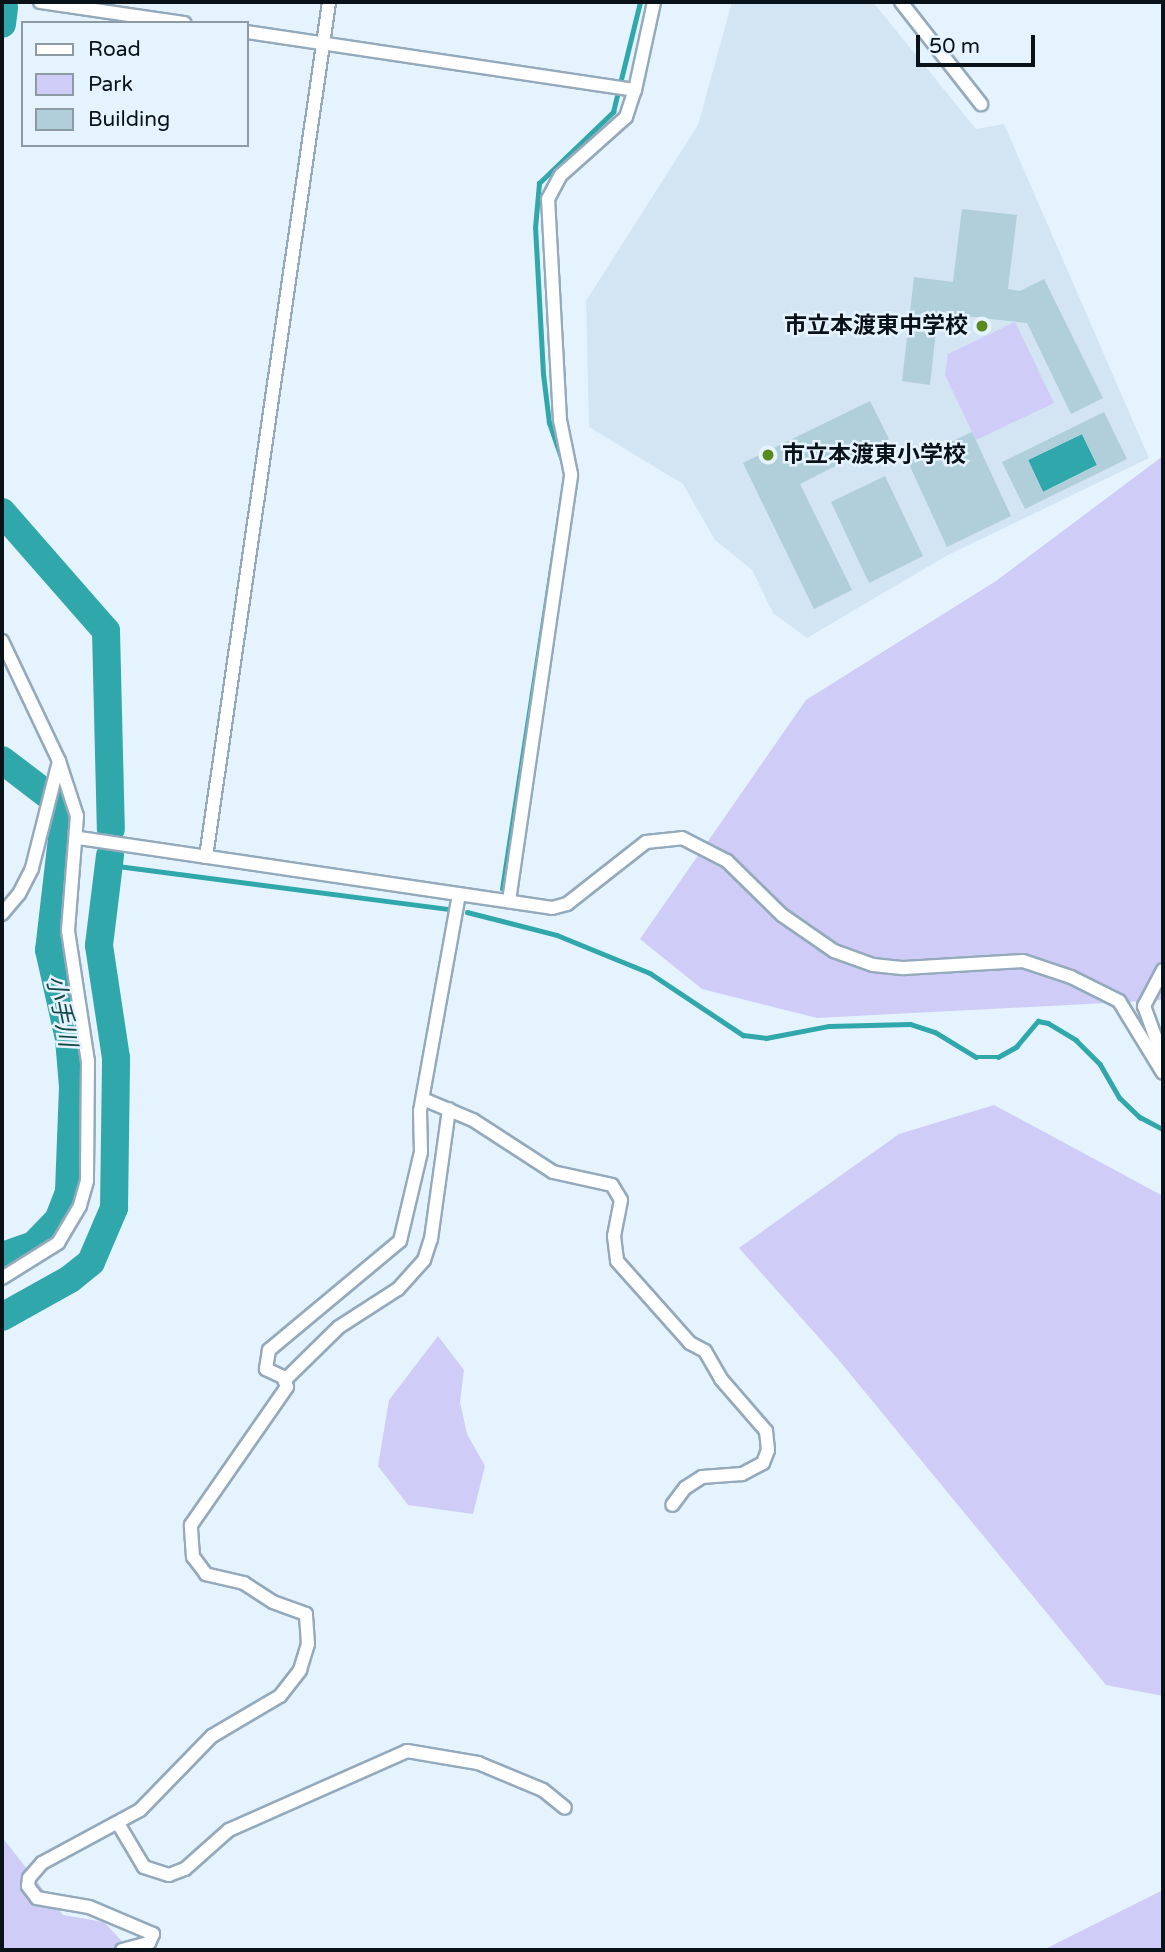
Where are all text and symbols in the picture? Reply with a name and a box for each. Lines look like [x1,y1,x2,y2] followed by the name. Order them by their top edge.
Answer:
[21,21,248,147] legend
[920,21,1039,65] scale bar
[929,34,980,59] text: 50 m
[88,37,141,62] text: Road
[88,72,133,97] text: Park
[88,107,170,132] text: Building
[784,312,968,340] place label: 市立本渡東中学校
[974,318,990,334] marker: 市立本渡東中学校
[782,441,966,469] place label: 市立本渡東小学校
[760,447,776,463] marker: 市立本渡東小学校
[40,973,82,1049] water label: 小手川

